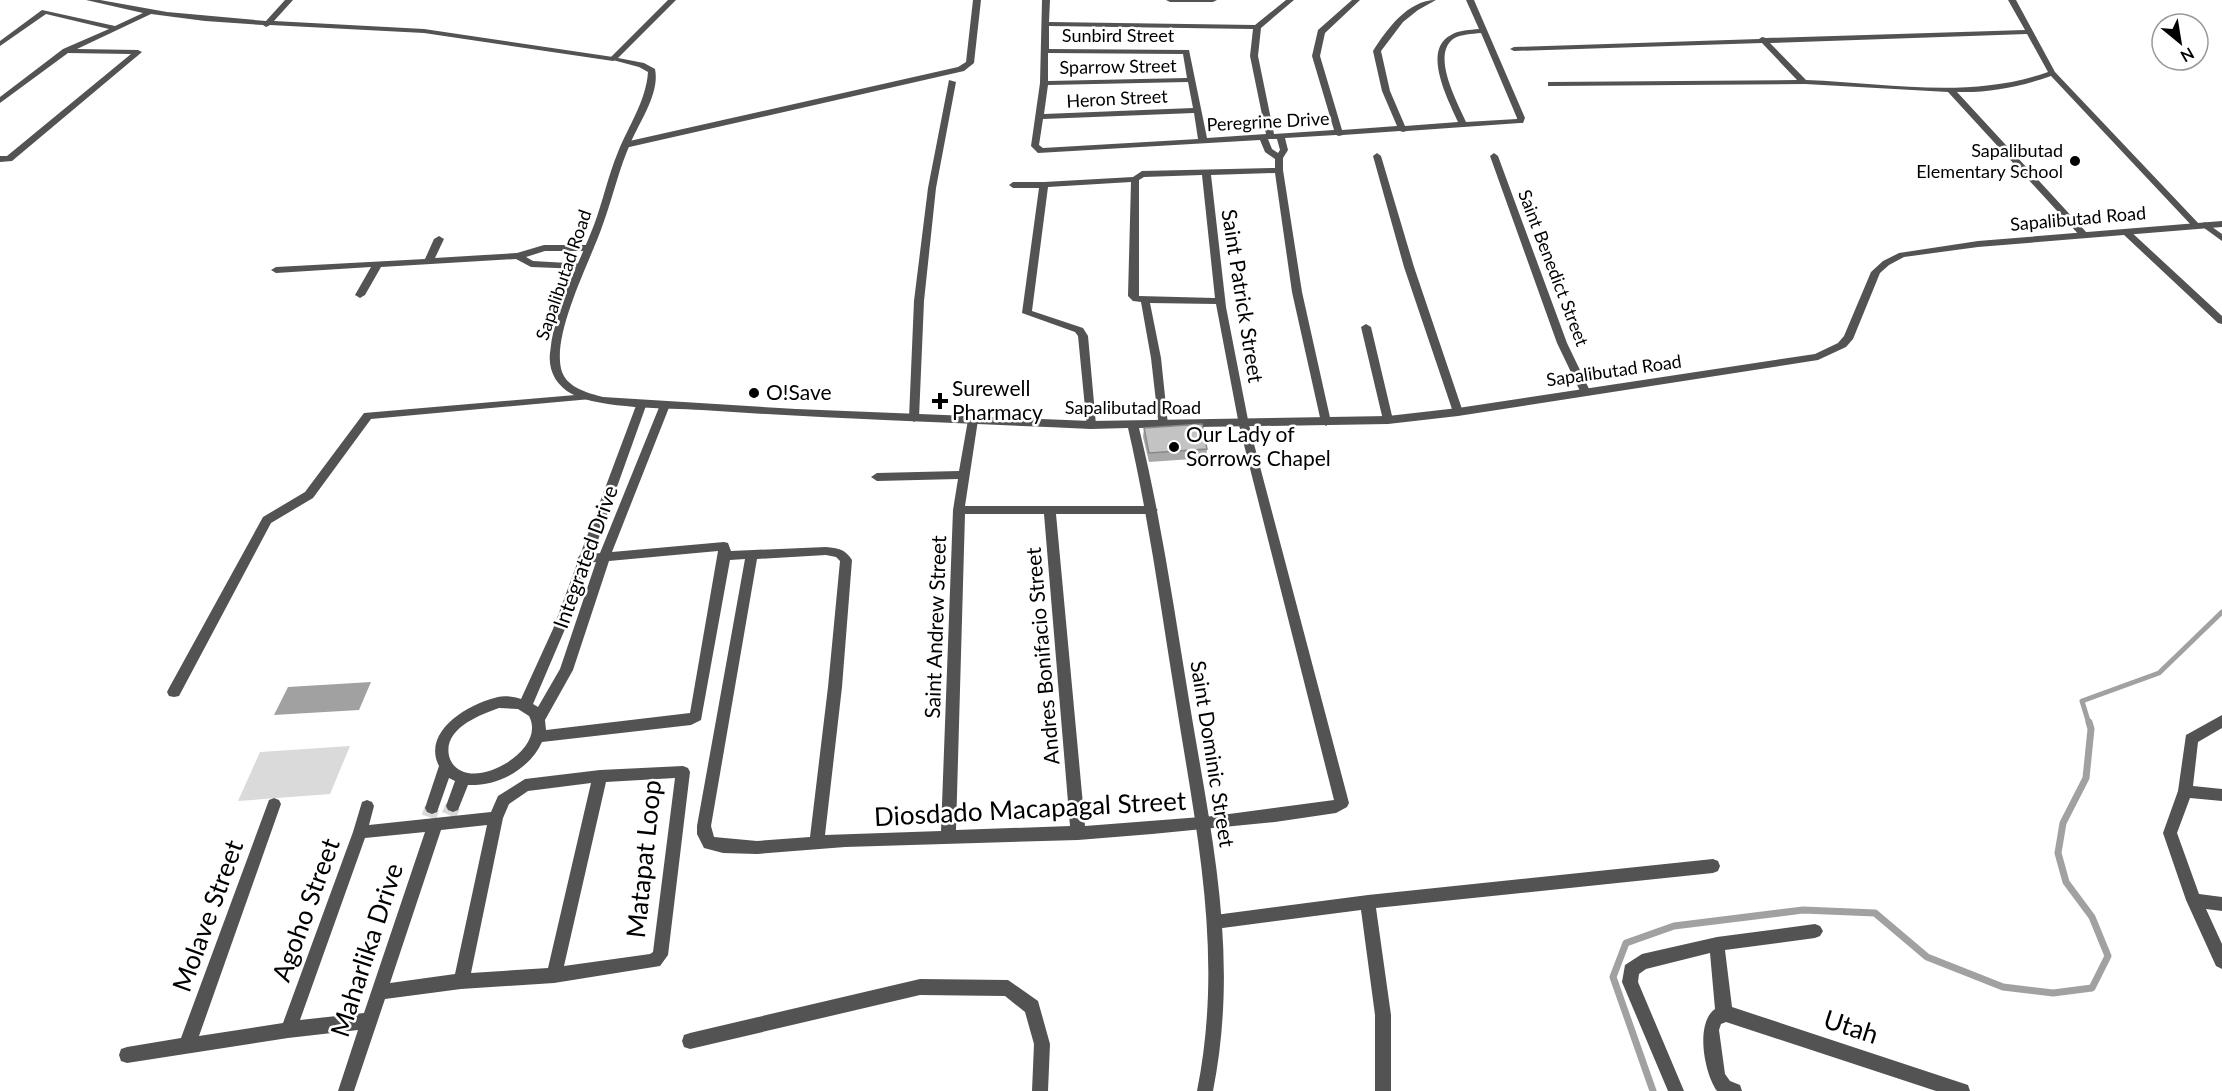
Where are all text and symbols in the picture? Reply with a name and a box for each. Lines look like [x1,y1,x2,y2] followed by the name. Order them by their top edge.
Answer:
[2150,12,2210,72] north arrow
[1062,24,1175,46] street label: Sunbird Street
[2178,44,2198,67] text: N
[1059,54,1177,78] street label: Sparrow Street
[1066,84,1169,112] street label: Heron Street
[1206,107,1330,135] street label: Peregrine Drive
[1916,139,2063,182] place label: Sapalibutad Elementary School
[2068,154,2082,168] marker: Sapalibutad Elementary School
[1514,186,1594,350] street label: Saint Benedict Street
[2009,201,2147,235] street label: Sapalibutad Road
[530,207,596,343] street label: Sapalibutad Road
[1217,207,1270,385] street label: Saint Patrick Street
[1545,350,1683,390] street label: Sapalibutad Road
[952,375,1043,424] place label: Surewell Pharmacy
[766,379,832,404] place label: O!Save
[747,386,761,400] marker: O!Save
[933,394,947,408] marker: Surewell Pharmacy
[1065,396,1201,418] street label: Sapalibutad Road
[1186,421,1331,470] place label: Our Lady of Sorrows Chapel
[1167,440,1181,454] marker: Our Lady of Sorrows Chapel
[547,482,622,631] street label: Integrated Drive
[919,535,950,719] street label: Saint Andrew Street
[1020,546,1063,766] street label: Andres Bonifacio Street
[1186,659,1241,849] street label: Saint Dominic Street
[619,778,667,939] street label: Matapat Loop
[873,784,1187,832] street label: Diosdado Macapagal Street
[264,833,346,986] street label: Agoho Street
[165,835,250,996] street label: Molave Street
[323,859,409,1041] street label: Maharlika Drive
[1820,1002,1883,1050] street label: Utah

